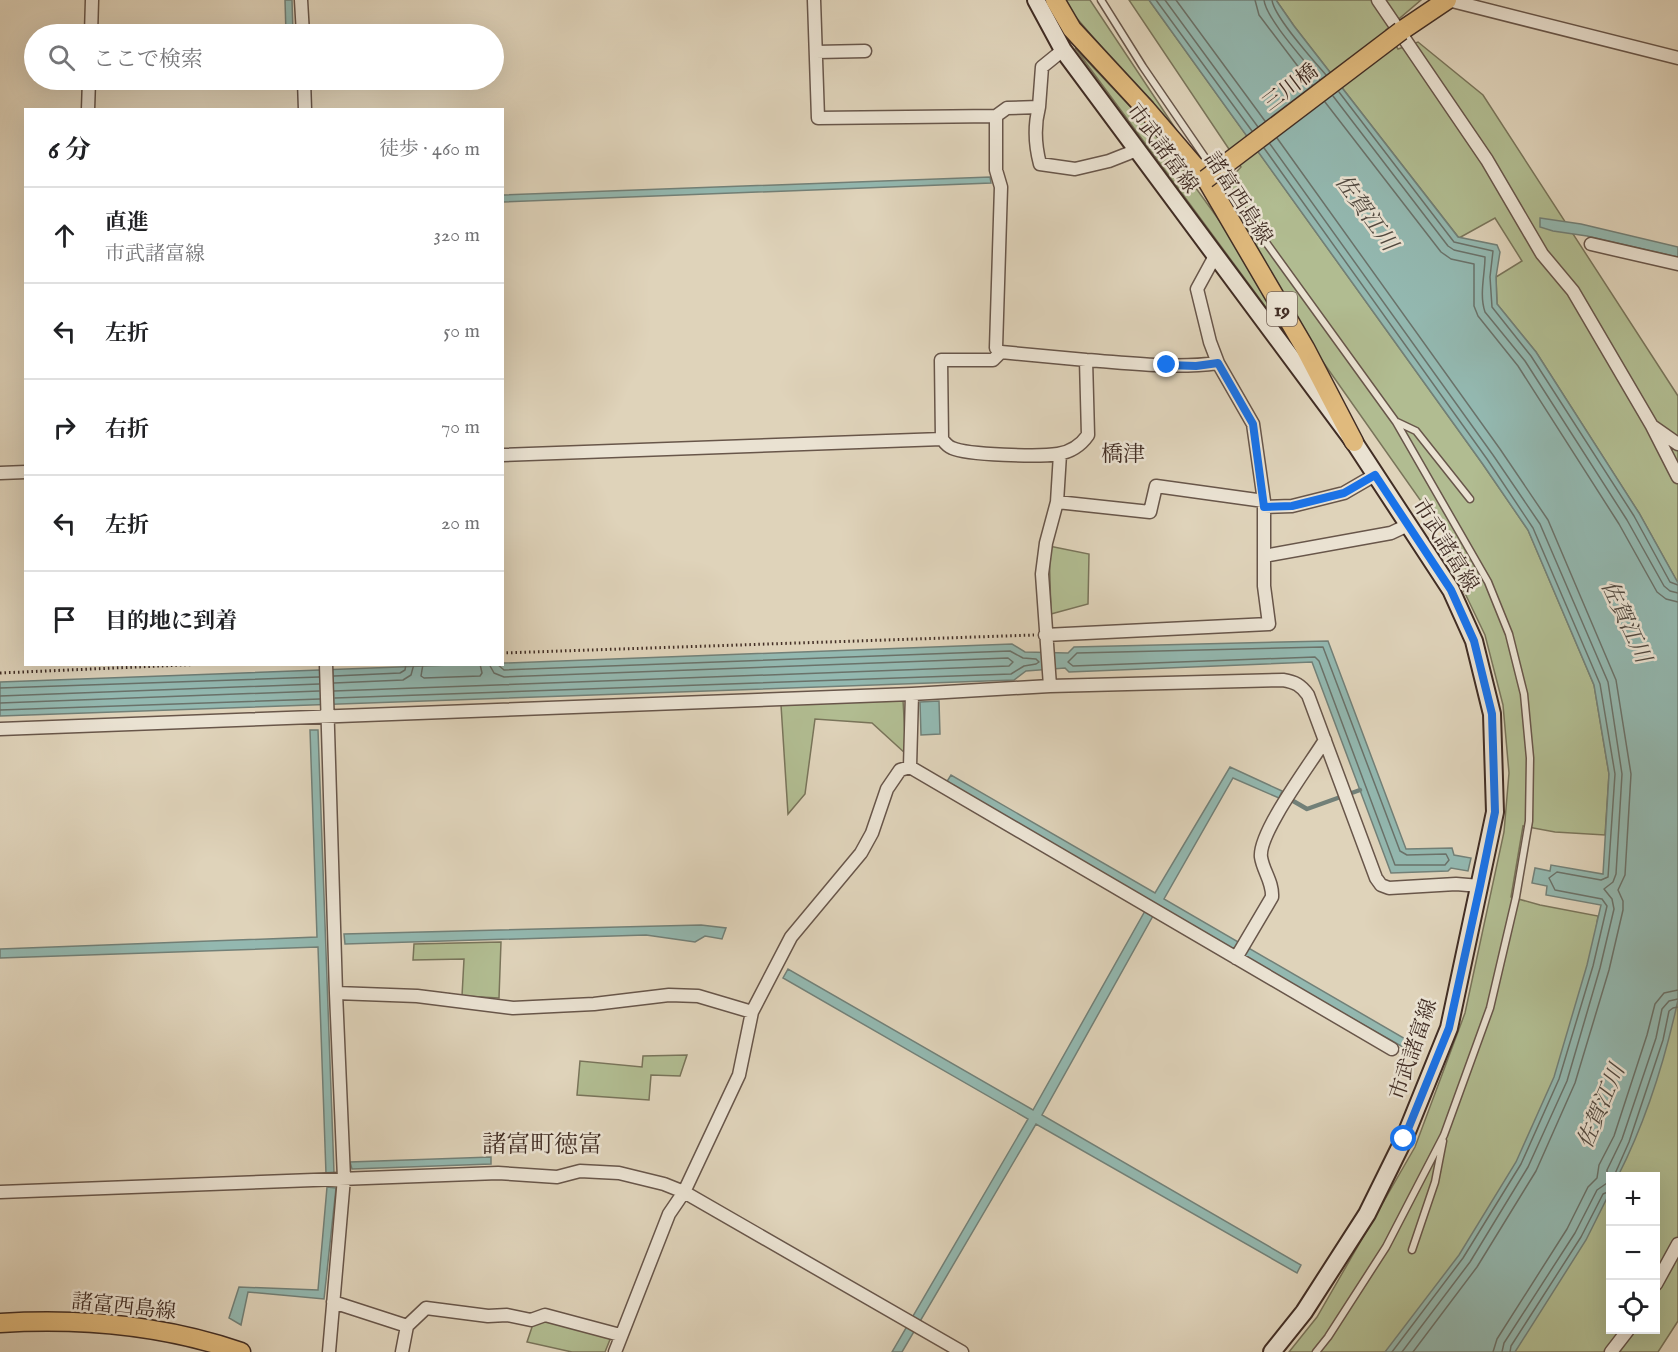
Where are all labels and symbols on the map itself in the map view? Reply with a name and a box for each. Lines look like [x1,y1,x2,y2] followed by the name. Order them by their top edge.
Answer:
[1258,58,1324,118] street label: 三川橋
[1120,98,1204,199] street label: 市武諸富線
[1198,147,1278,250] street label: 諸富西島線
[1328,169,1404,259] water label: 佐賀江川
[1267,292,1297,326] road number: 19
[1153,351,1179,377] route end
[1101,441,1145,469] district label: 橋津
[1405,494,1484,597] street label: 市武諸富線
[1594,576,1657,669] water label: 佐賀江川
[1385,995,1444,1104] street label: 市武諸富線
[1572,1059,1633,1153] water label: 佐賀江川
[1390,1125,1416,1151] route start
[482,1130,602,1161] district label: 諸富町徳富
[70,1289,177,1326] street label: 諸富西島線

